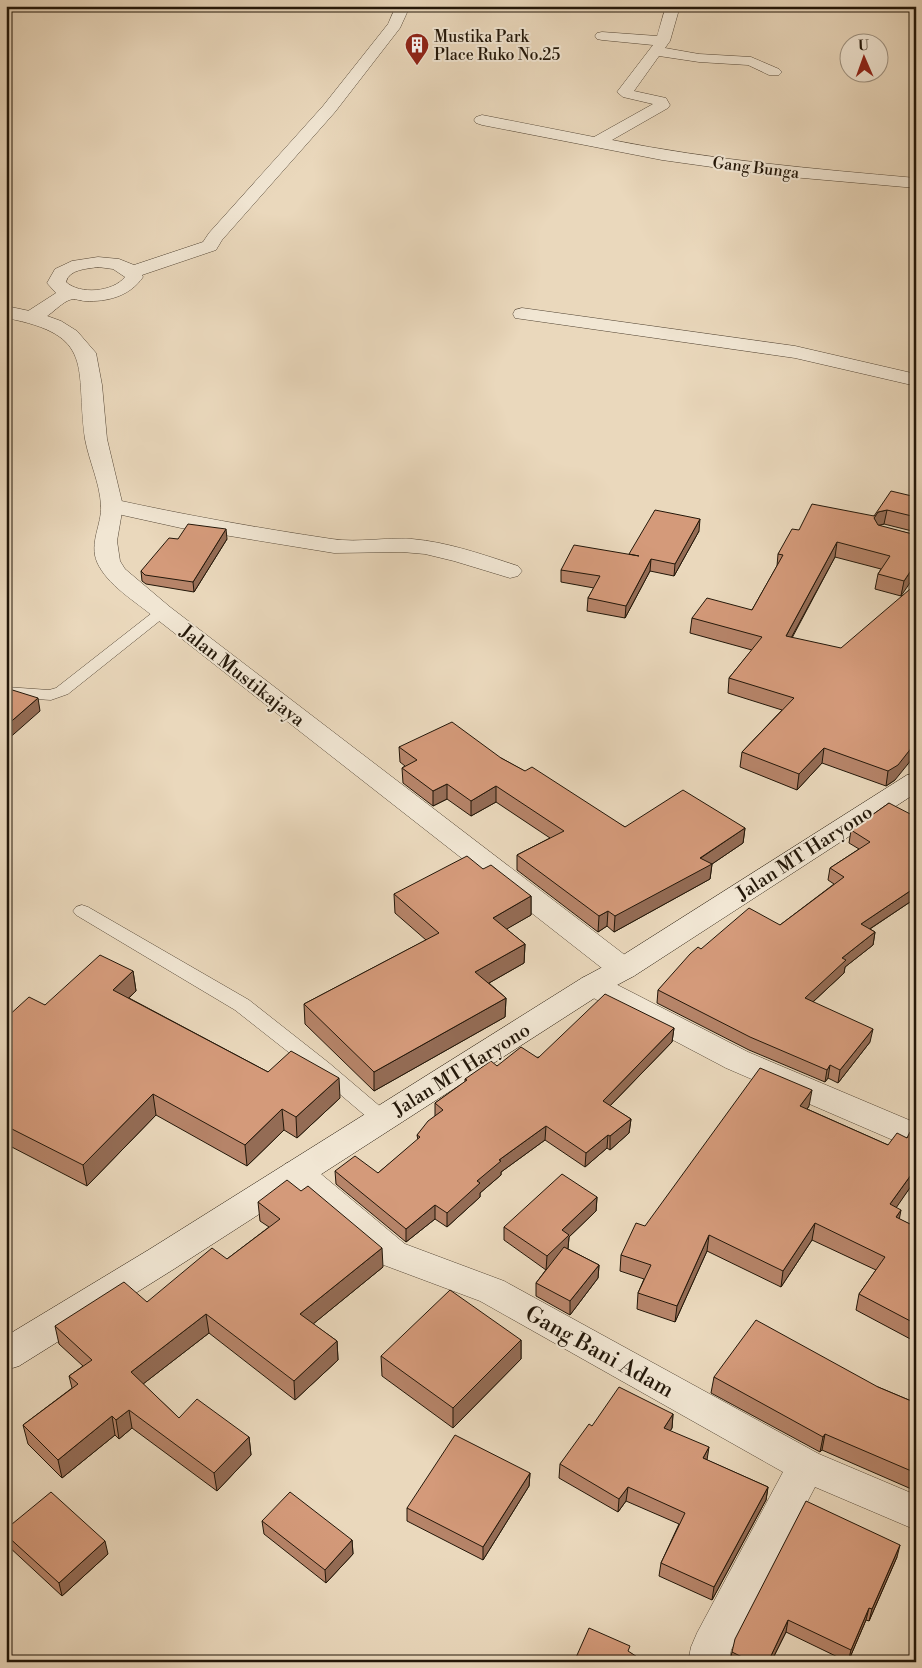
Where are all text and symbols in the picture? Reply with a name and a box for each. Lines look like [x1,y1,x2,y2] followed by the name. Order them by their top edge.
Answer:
[434,27,560,65] place label: Mustika Park Place Ruko No.25
[404,32,430,66] building icon: Mustika Park Place Ruko No.25
[840,32,890,82] north arrow
[858,37,869,55] text: U
[711,153,801,183] street label: Gang Bunga
[174,619,310,732] street label: Jalan Mustikajaya
[731,800,877,906] street label: Jalan MT Haryono
[388,1018,535,1122] street label: Jalan MT Haryono
[520,1300,678,1404] street label: Gang Bani Adam

